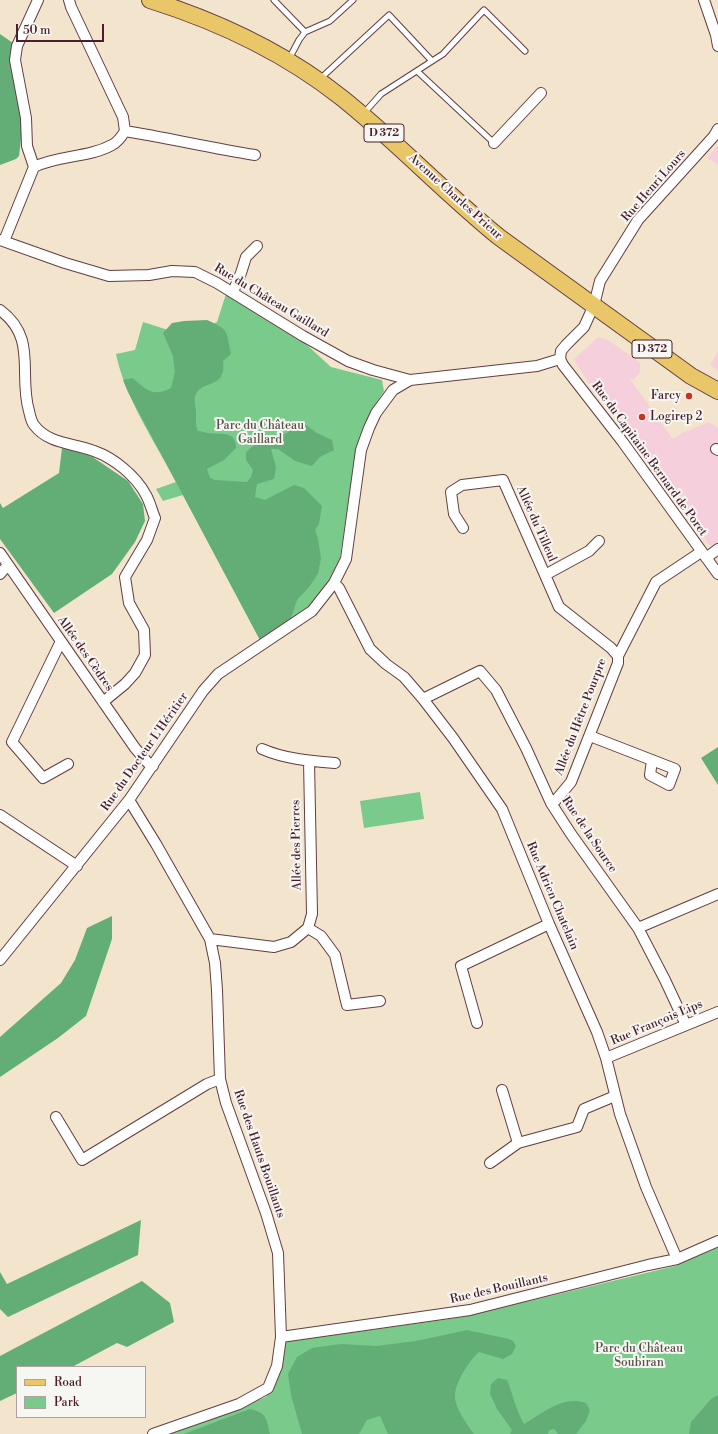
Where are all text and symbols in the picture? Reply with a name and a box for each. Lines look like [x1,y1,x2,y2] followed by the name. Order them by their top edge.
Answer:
[18,16,106,42] scale bar
[23,23,51,38] text: 50 m
[364,124,404,142] road number: D 372
[619,147,689,225] street label: Rue Henri Lours
[405,151,505,243] street label: Avenue Charles Prieur
[211,261,331,341] street label: Rue du Château Gaillard
[632,340,672,358] road number: D 372
[588,379,710,539] street label: Rue du Capitaine Bernard de Poret
[651,389,681,403] place label: Farcy
[684,391,694,401] marker: Farcy
[650,410,702,424] place label: Logirep 2
[637,412,647,422] marker: Logirep 2
[216,419,304,447] park label: Parc du Château Gaillard
[513,484,559,564] street label: Allée du Tilleul
[54,614,116,694] street label: Allée des Cèdres
[552,656,610,778] street label: Allée du Hêtre Pourpre
[98,690,192,814] street label: Rue du Docteur L'Héritier
[558,794,620,876] street label: Rue de la Source
[289,800,305,890] street label: Allée des Pierres
[523,840,581,952] street label: Rue Adrien Chatelain
[609,997,705,1049] street label: Rue François Lips
[230,1088,288,1220] street label: Rue des Hauts Bouillants
[449,1271,549,1307] street label: Rue des Bouillants
[595,1342,683,1370] park label: Parc du Château Soubiran
[16,1366,146,1418] legend
[54,1375,82,1390] text: Road
[54,1395,79,1410] text: Park

